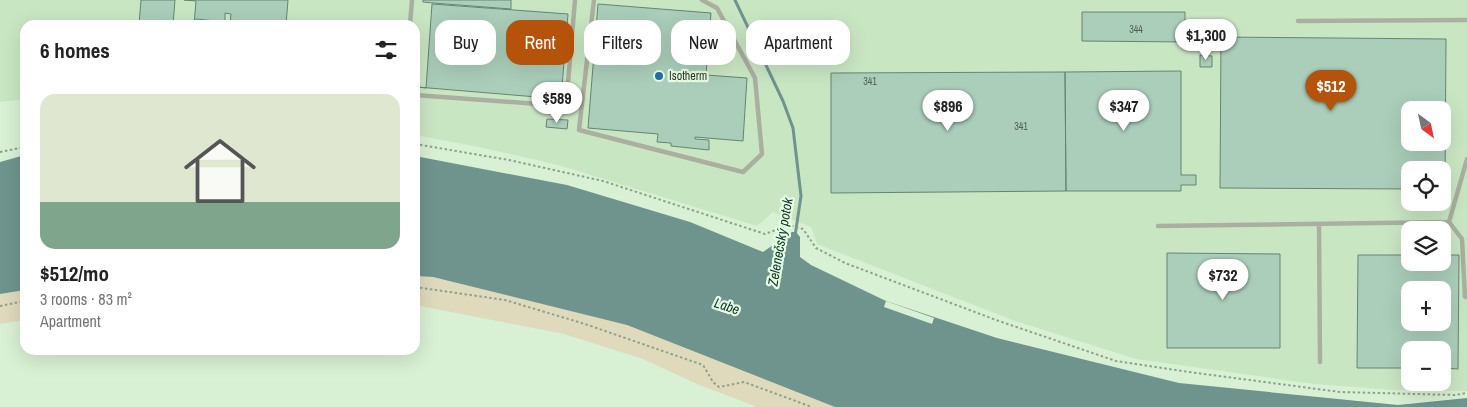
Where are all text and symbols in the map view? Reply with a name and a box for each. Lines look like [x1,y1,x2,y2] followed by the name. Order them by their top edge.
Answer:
[1165,18,1247,61] pin: $1,300
[435,20,496,65] chip: Buy
[506,20,574,65] chip: Rent
[584,20,661,65] chip: Filters
[671,20,736,65] chip: New
[746,20,850,65] chip: Apartment
[1129,23,1143,36] house number: 344
[1186,24,1226,46] text: $1,300
[40,36,110,65] text: 6 homes
[372,36,400,64] icon: filters
[669,68,707,84] place label: Isotherm
[653,70,665,82] marker: Isotherm
[1301,70,1361,112] pin: $512
[863,75,877,88] house number: 341
[1316,75,1346,97] text: $512
[527,82,587,124] pin: $589
[542,87,572,109] text: $589
[918,90,978,132] pin: $896
[1094,90,1154,132] pin: $347
[933,95,963,117] text: $896
[1109,95,1139,117] text: $347
[1401,101,1451,151] north arrow
[1401,101,1451,391] map controls
[1014,120,1028,133] house number: 341
[175,126,265,216] icon: home
[1401,161,1451,211] button: locate
[763,195,797,289] water label: Zelenečský potok
[1401,221,1451,271] button: layers
[1193,258,1253,301] pin: $732
[40,259,109,288] text: $512/mo
[1208,264,1238,286] text: $732
[1401,281,1451,331] button: +
[40,288,132,310] text: 3 rooms · 83 m²
[712,293,742,319] water label: Labe
[40,310,101,332] text: Apartment
[1401,341,1451,391] button: −

